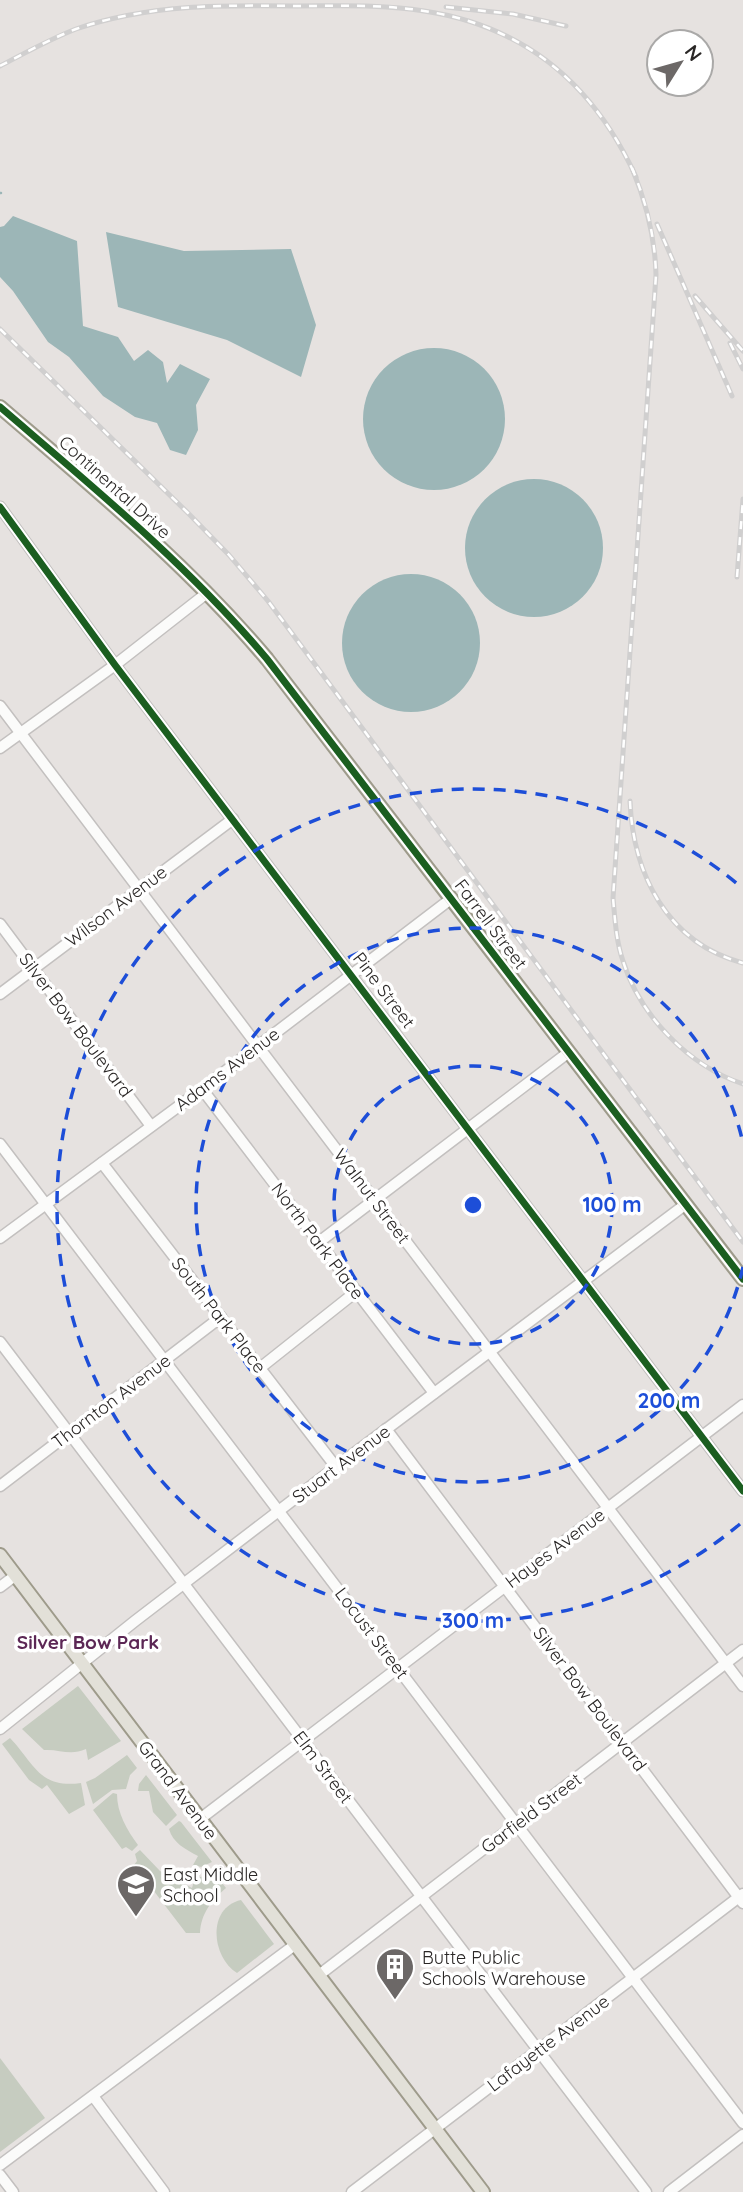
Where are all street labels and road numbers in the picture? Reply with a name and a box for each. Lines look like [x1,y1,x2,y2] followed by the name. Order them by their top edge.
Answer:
[54,430,176,544] street label: Continental Drive
[61,860,171,952] street label: Wilson Avenue
[450,874,532,974] street label: Farrell Street
[348,947,420,1033] street label: Pine Street
[14,948,138,1102] street label: Silver Bow Boulevard
[170,1022,284,1116] street label: Adams Avenue
[329,1144,415,1248] street label: Walnut Street
[267,1178,369,1304] street label: North Park Place
[167,1252,271,1378] street label: South Park Place
[47,1349,175,1453] street label: Thornton Avenue
[287,1420,395,1508] street label: Stuart Avenue
[501,1503,609,1593] street label: Hayes Avenue
[330,1583,414,1683] street label: Locust Street
[528,1622,652,1776] street label: Silver Bow Boulevard
[288,1726,358,1808] street label: Elm Street
[133,1736,223,1844] street label: Grand Avenue
[476,1768,586,1858] street label: Garfield Street
[482,1990,614,2096] street label: Lafayette Avenue

